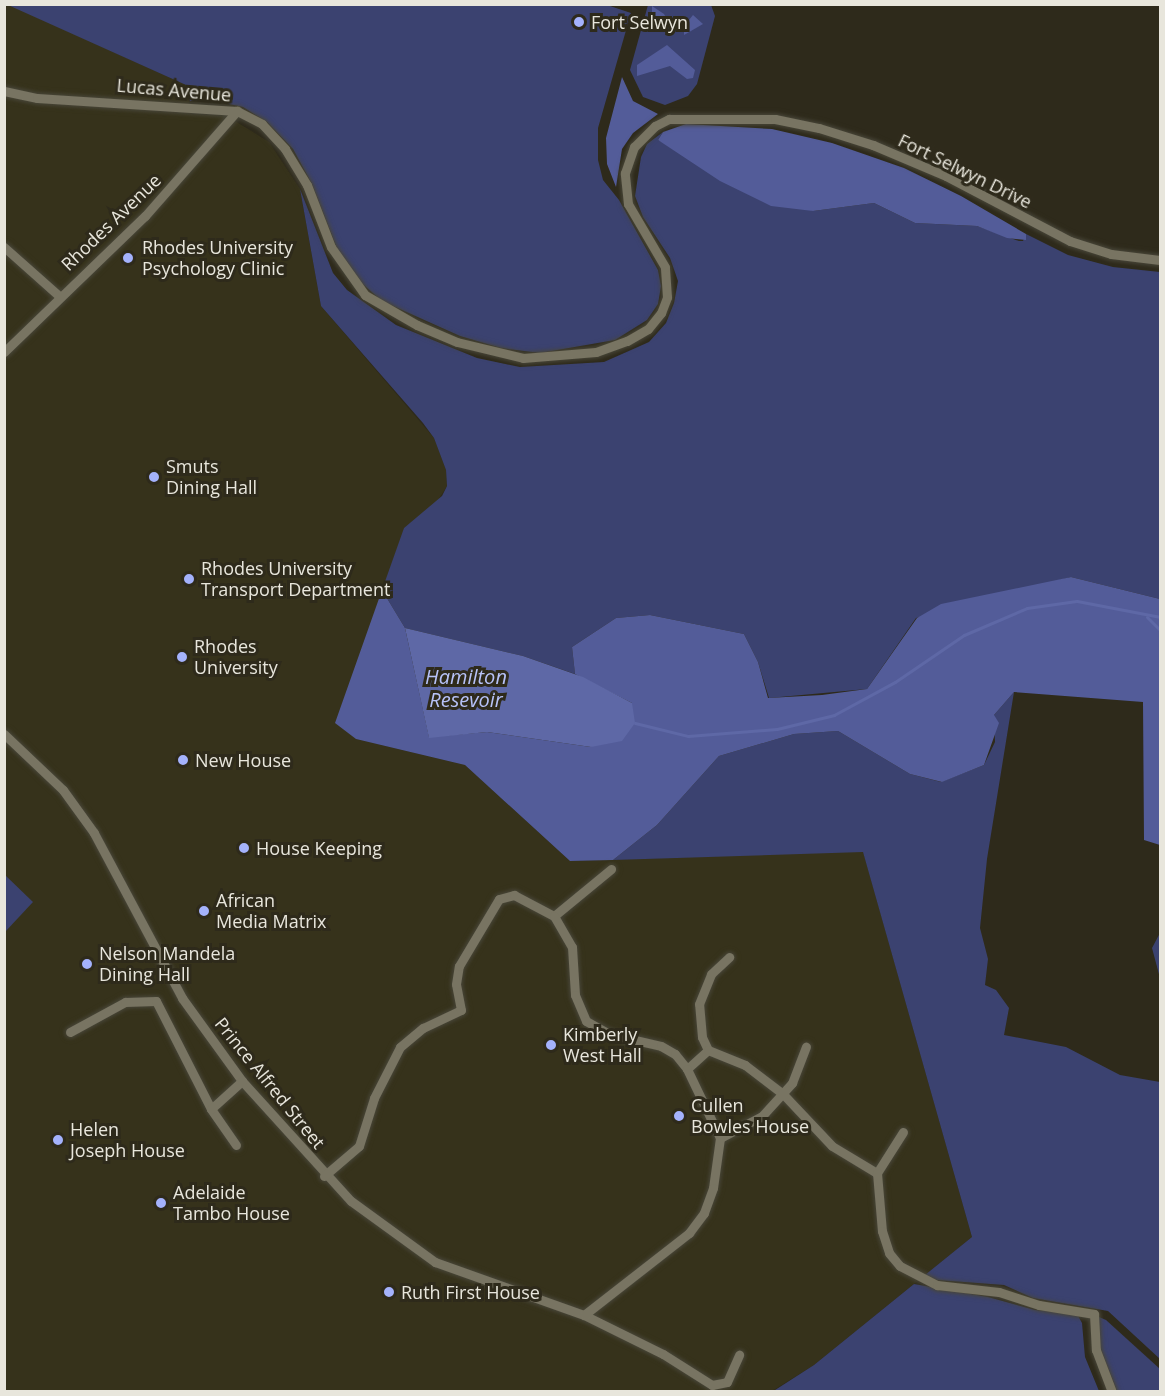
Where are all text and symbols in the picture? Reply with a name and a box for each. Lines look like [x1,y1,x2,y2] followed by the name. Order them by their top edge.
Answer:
[591,11,688,33] place label: Fort Selwyn
[572,15,586,29] marker: Fort Selwyn
[116,74,232,106] street label: Lucas Avenue
[895,129,1035,213] street label: Fort Selwyn Drive
[57,169,165,275] street label: Rhodes Avenue
[142,237,293,280] place label: Rhodes University Psychology Clinic
[119,249,137,267] marker: Rhodes University Psychology Clinic
[166,456,257,498] place label: Smuts Dining Hall
[147,470,161,484] marker: Smuts Dining Hall
[201,558,390,600] place label: Rhodes University Transport Department
[182,572,196,586] marker: Rhodes University Transport Department
[194,636,278,678] place label: Rhodes University
[175,650,189,664] marker: Rhodes University
[425,665,507,712] water label: Hamilton Resevoir
[195,749,291,771] place label: New House
[176,753,190,767] marker: New House
[256,837,382,859] place label: House Keeping
[237,841,251,855] marker: House Keeping
[216,890,326,932] place label: African Media Matrix
[197,904,211,918] marker: African Media Matrix
[99,943,235,986] place label: Nelson Mandela Dining Hall
[80,957,94,971] marker: Nelson Mandela Dining Hall
[210,1013,330,1153] street label: Prince Alfred Street
[563,1024,642,1066] place label: Kimberly West Hall
[544,1038,558,1052] marker: Kimberly West Hall
[691,1095,809,1138] place label: Cullen Bowles House
[672,1109,686,1123] marker: Cullen Bowles House
[70,1119,185,1162] place label: Helen Joseph House
[51,1133,65,1147] marker: Helen Joseph House
[173,1182,290,1224] place label: Adelaide Tambo House
[154,1196,168,1210] marker: Adelaide Tambo House
[401,1281,540,1303] place label: Ruth First House
[382,1285,396,1299] marker: Ruth First House

